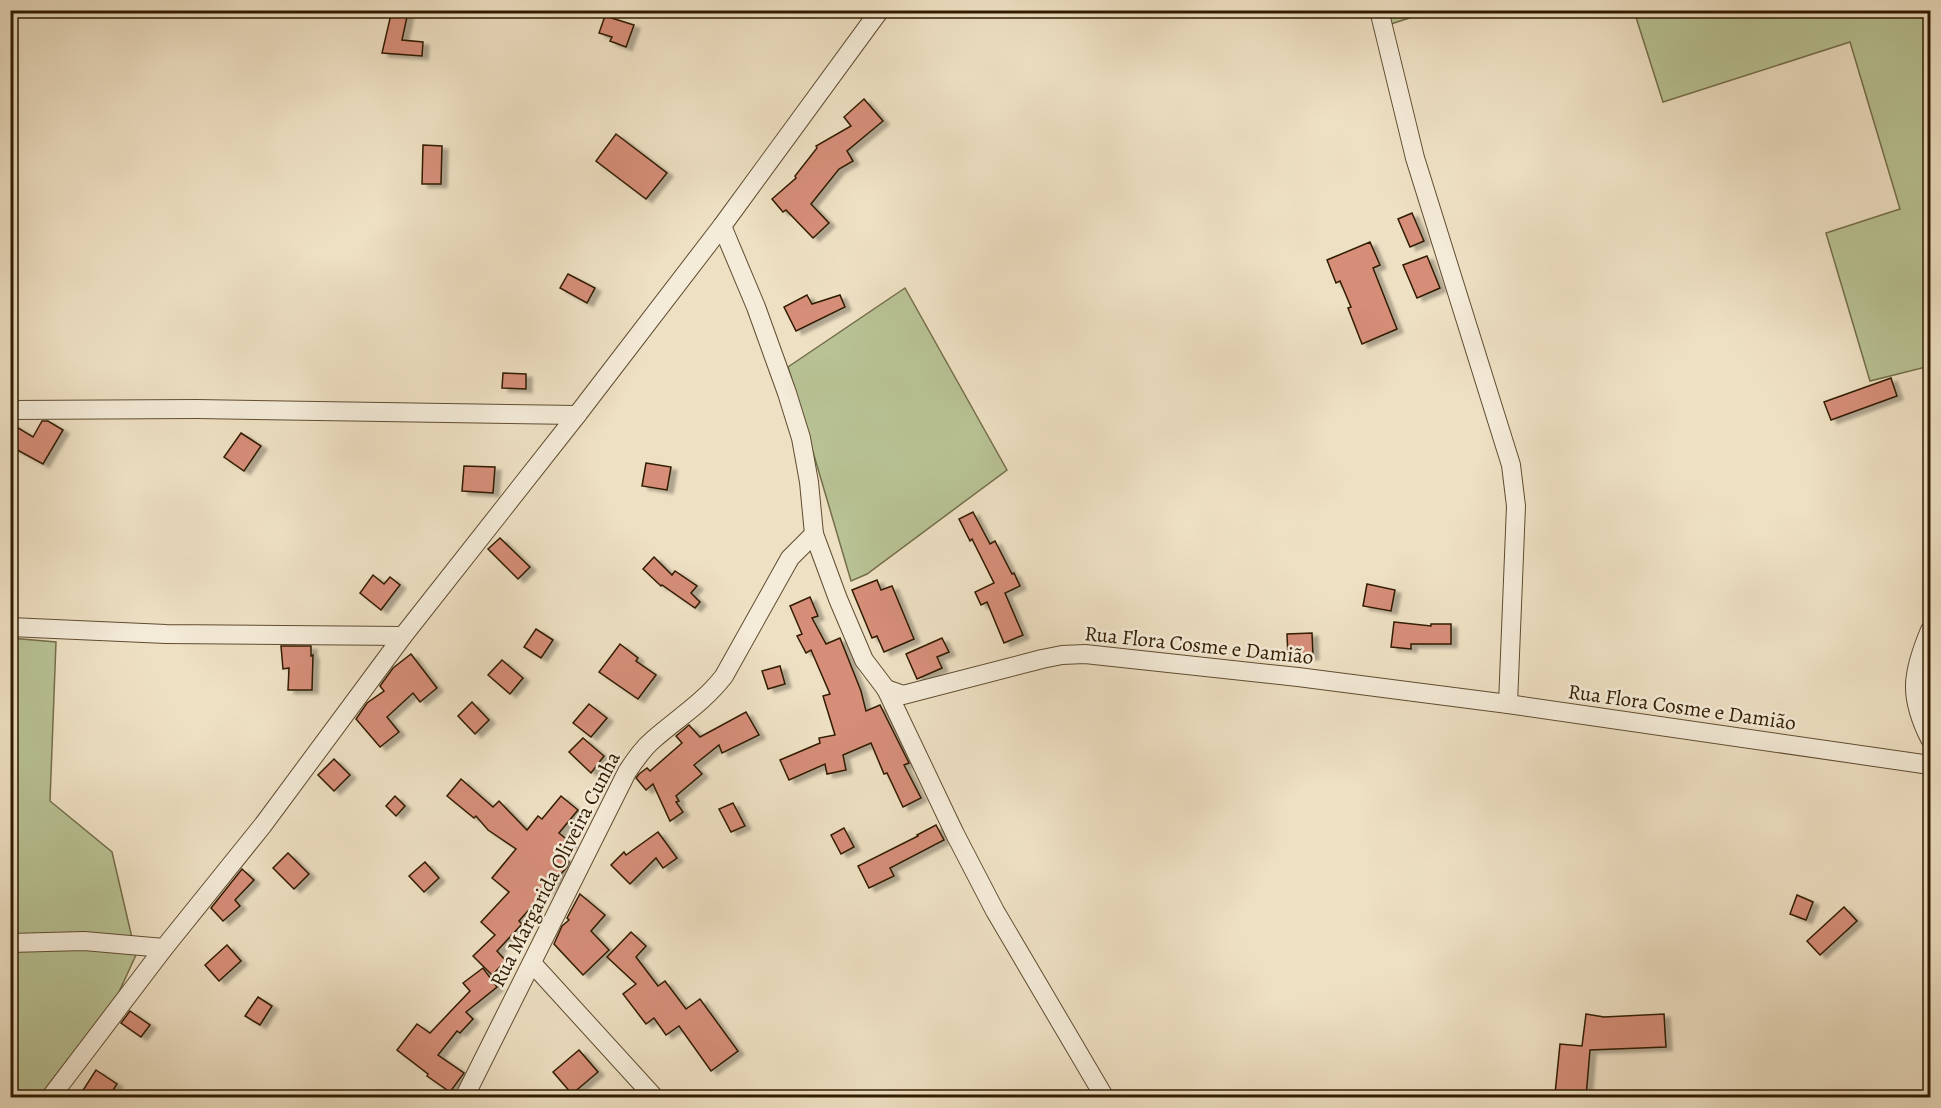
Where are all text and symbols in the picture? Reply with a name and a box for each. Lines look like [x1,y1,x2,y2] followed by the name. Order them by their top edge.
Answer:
[1083,619,1315,671] street label: Rua Flora Cosme e Damião
[1566,677,1798,737] street label: Rua Flora Cosme e Damião
[483,746,627,992] street label: Rua Margarida Oliveira Cunha

